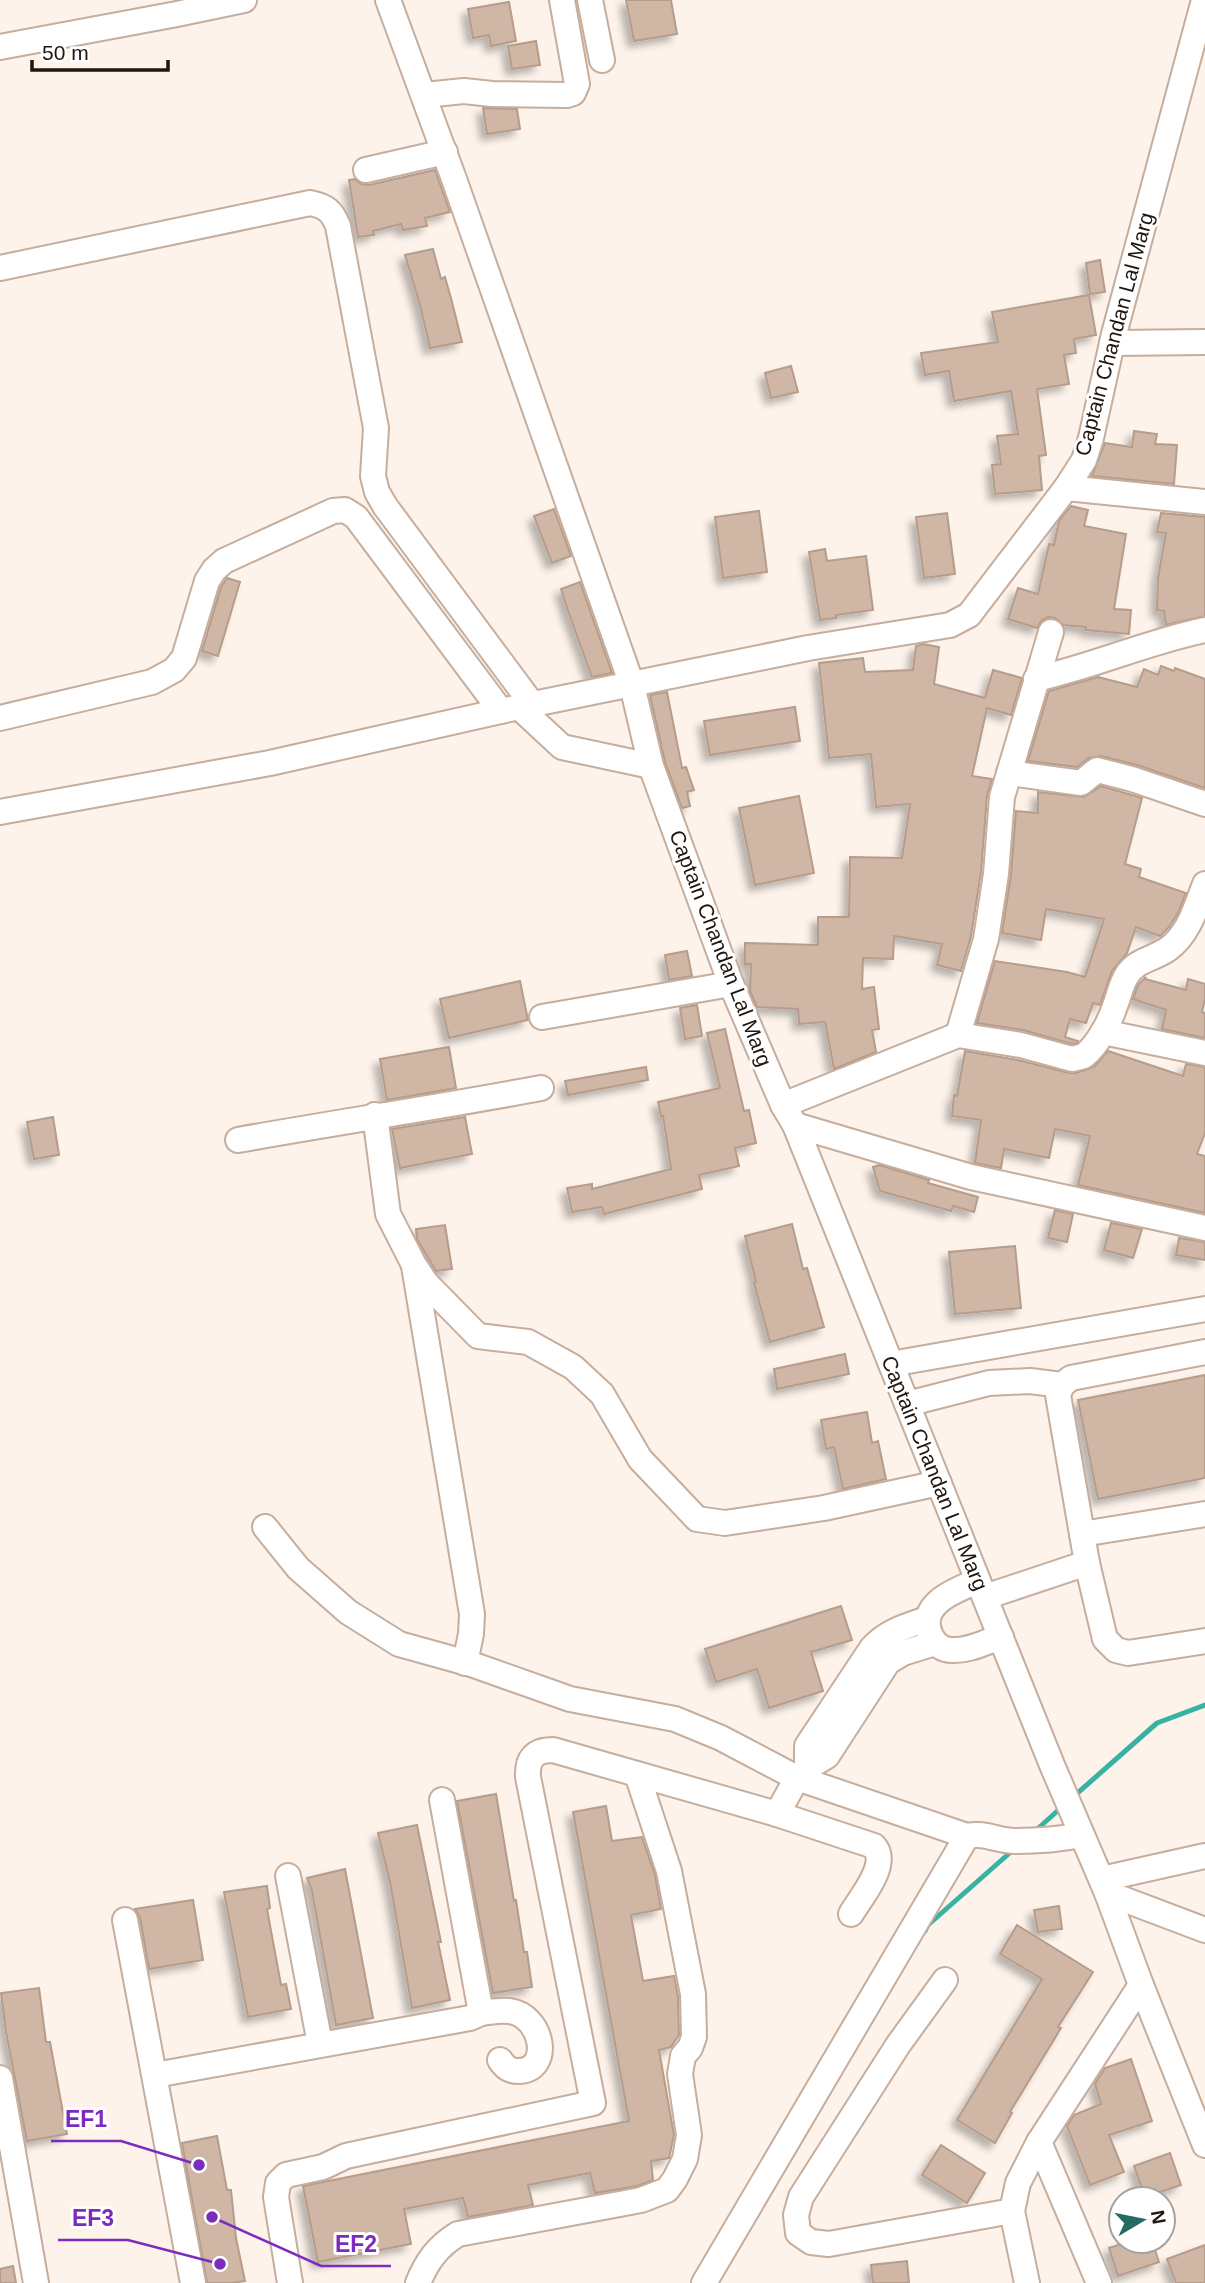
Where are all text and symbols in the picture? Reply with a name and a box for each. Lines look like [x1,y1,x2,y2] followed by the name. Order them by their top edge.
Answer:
[32,28,168,72] scale bar
[42,41,89,64] text: 50 m
[1070,210,1158,458] street label: Captain Chandan Lal Marg
[665,827,777,1069] street label: Captain Chandan Lal Marg
[877,1352,993,1594] street label: Captain Chandan Lal Marg
[51,2097,121,2141] callout: EF1
[65,2106,107,2132] text: EF1
[1107,2185,1177,2255] north arrow
[58,2196,128,2240] callout: EF3
[72,2205,114,2231] text: EF3
[1147,2209,1170,2226] text: N
[321,2222,391,2266] callout: EF2
[335,2231,377,2257] text: EF2

